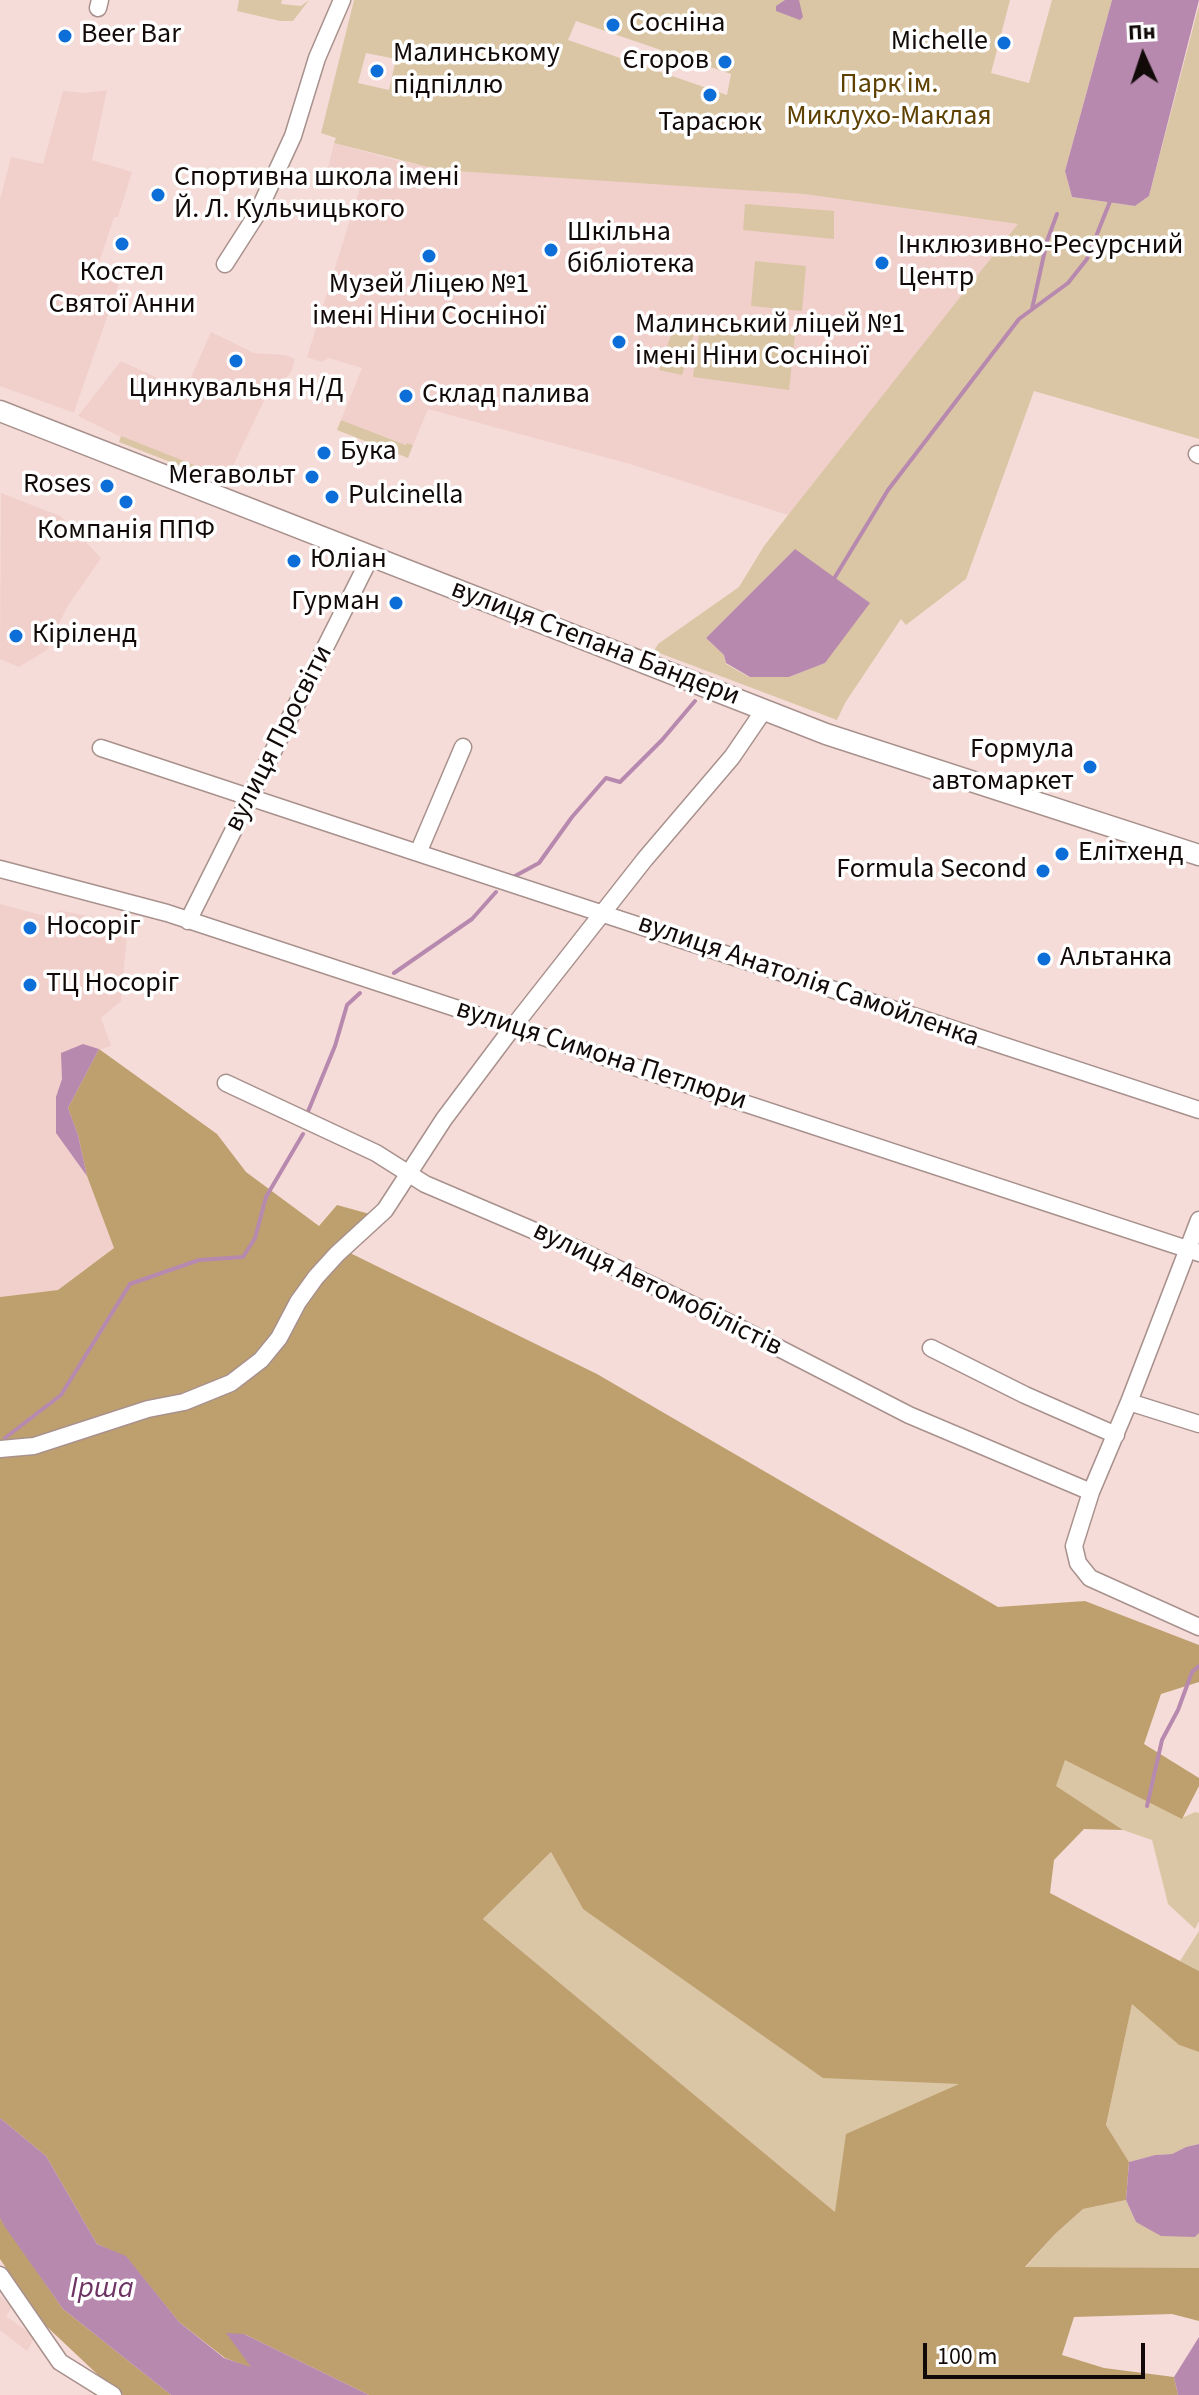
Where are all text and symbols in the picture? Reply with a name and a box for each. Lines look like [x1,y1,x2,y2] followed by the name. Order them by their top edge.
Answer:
[629,8,725,42] place label: Сосніна
[1127,15,1156,49] text: Пн
[604,16,622,34] marker: Сосніна
[1103,16,1183,96] north arrow
[81,19,181,53] place label: Beer Bar
[891,26,988,60] place label: Michelle
[56,27,74,45] marker: Beer Bar
[995,34,1013,52] marker: Michelle
[393,38,560,104] place label: Малинському підпіллю
[623,45,709,79] place label: Єгоров
[716,53,734,71] marker: Єгоров
[368,62,386,80] marker: Малинському підпіллю
[786,69,992,135] park label: Парк ім. Миклухо-Маклая
[701,86,719,104] marker: Тарасюк
[658,107,762,141] place label: Тарасюк
[174,162,459,228] place label: Спортивна школа імені Й. Л. Кульчицького
[149,186,167,204] marker: Спортивна школа імені Й. Л. Кульчицького
[567,217,695,283] place label: Шкільна бібліотека
[898,230,1183,296] place label: Інклюзивно-Ресурсний Центр
[113,235,131,253] marker: Костел Святої Анни
[542,241,560,259] marker: Шкільна бібліотека
[420,247,438,265] marker: Музей Ліцею №1 імені Ніни Сосніної
[873,254,891,272] marker: Інклюзивно-Ресурсний Центр
[48,257,196,323] place label: Костел Святої Анни
[312,269,546,335] place label: Музей Ліцею №1 імені Ніни Сосніної
[635,309,905,375] place label: Малинський ліцей №1 імені Ніни Сосніної
[610,333,628,351] marker: Малинський ліцей №1 імені Ніни Сосніної
[227,352,245,370] marker: Цинкувальня Н/Д
[129,373,343,407] place label: Цинкувальня Н/Д
[422,379,590,413] place label: Склад палива
[397,387,415,405] marker: Склад палива
[340,436,397,470] place label: Бука
[315,444,333,462] marker: Бука
[168,460,296,494] place label: Мегавольт
[303,468,321,486] marker: Мегавольт
[23,469,91,503] place label: Roses
[98,477,116,495] marker: Roses
[348,480,463,514] place label: Pulcinella
[323,488,341,506] marker: Pulcinella
[117,493,135,511] marker: Компанія ППФ
[37,515,215,549] place label: Компанія ППФ
[310,544,387,578] place label: Юліан
[285,552,303,570] marker: Юліан
[446,573,744,715] street label: вулиця Степана Бандери
[291,586,380,620] place label: Гурман
[387,594,405,612] marker: Гурман
[32,619,137,653] place label: Кіріленд
[7,627,25,645] marker: Кіріленд
[219,640,341,838] street label: вулиця Просвіти
[931,734,1074,800] place label: Fормула автомаркет
[1081,758,1099,776] marker: Fормула автомаркет
[1078,837,1183,871] place label: Елітхенд
[1053,845,1071,863] marker: Елітхенд
[836,854,1027,888] place label: Formula Second
[1034,862,1052,880] marker: Formula Second
[633,908,983,1056] street label: вулиця Анатолія Самойленка
[46,911,141,945] place label: Носоріг
[21,919,39,937] marker: Носоріг
[1060,942,1172,976] place label: Альтанка
[1035,950,1053,968] marker: Альтанка
[46,968,179,1002] place label: ТЦ Носоріг
[21,976,39,994] marker: ТЦ Носоріг
[451,993,751,1119] street label: вулиця Симона Петлюри
[527,1215,787,1365] street label: вулиця Автомобілістів
[70,2272,134,2308] water label: Ірша
[927,2327,1149,2377] scale bar
[937,2339,997,2374] text: 100 m

